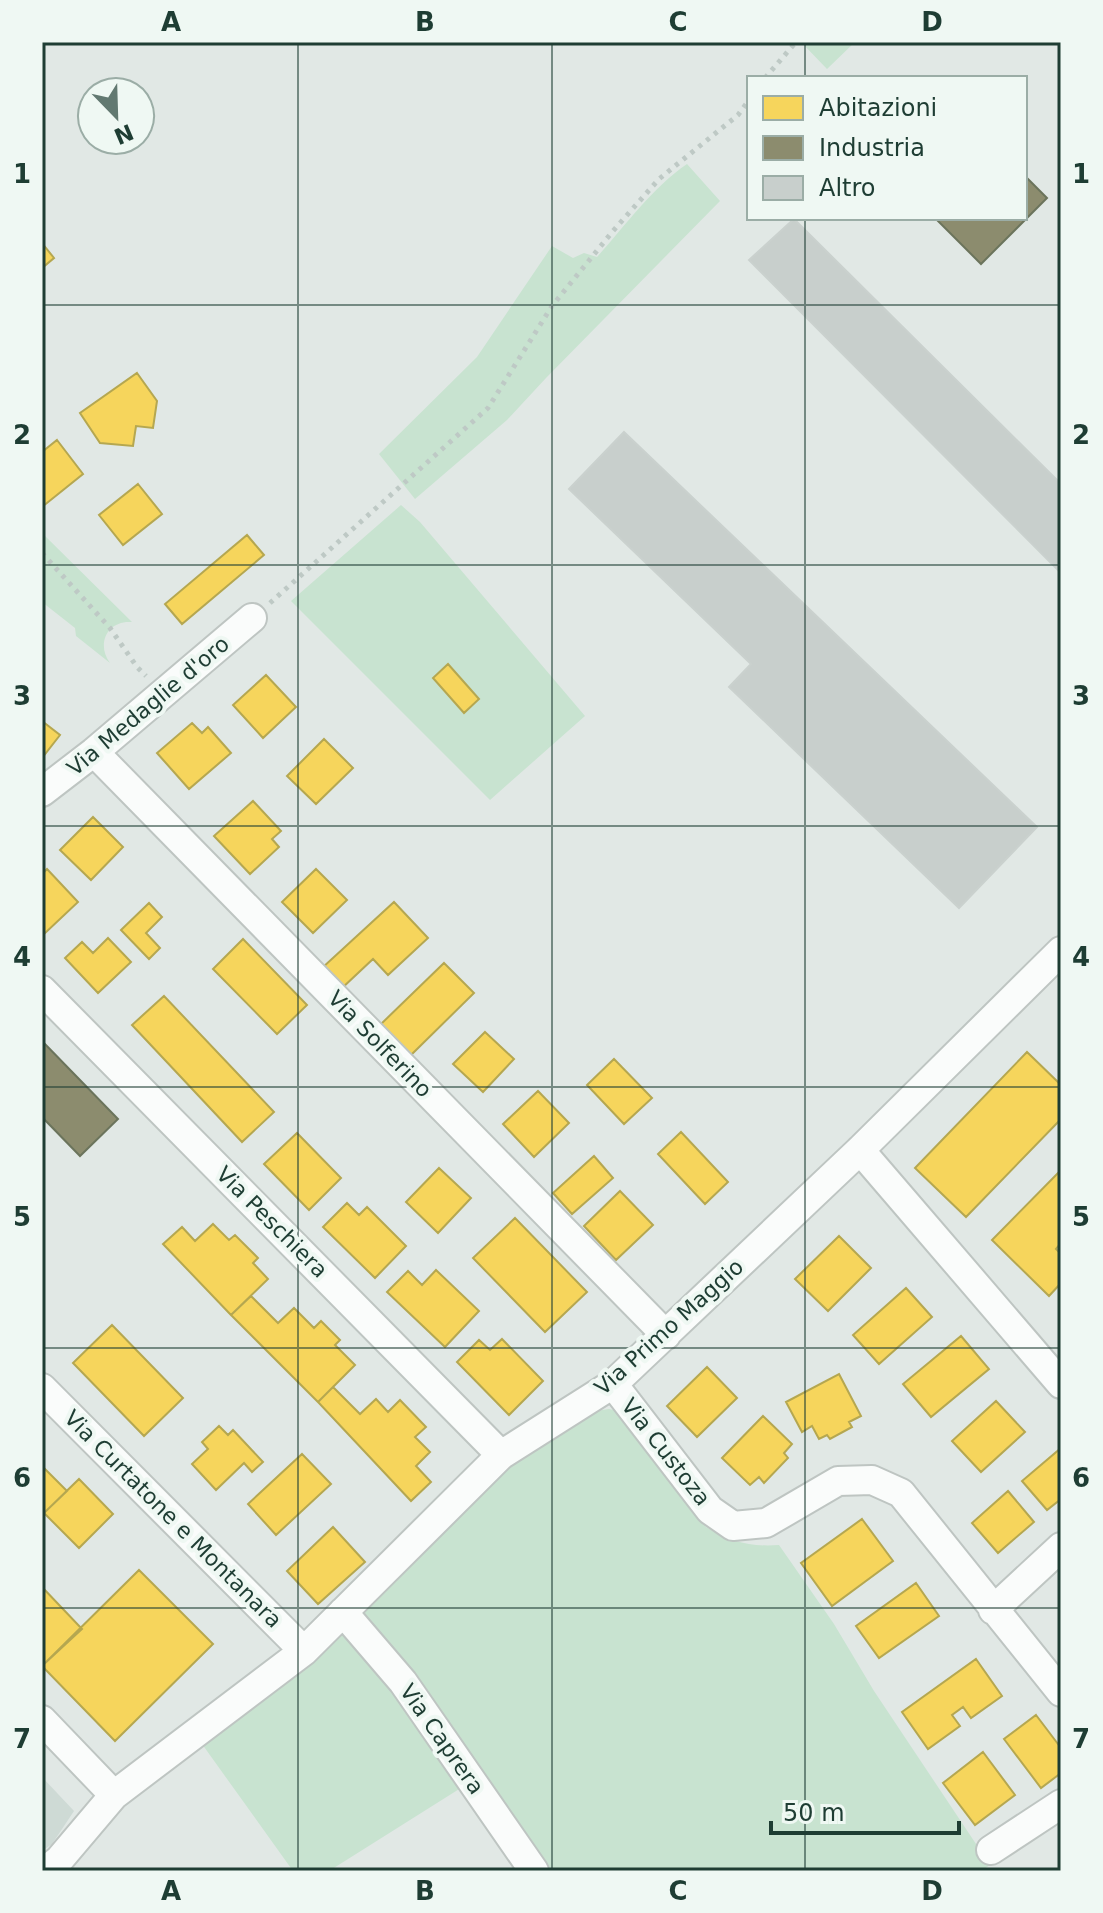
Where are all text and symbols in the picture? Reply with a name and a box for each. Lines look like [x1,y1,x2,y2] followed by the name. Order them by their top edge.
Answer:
[161,7,181,37] text: A
[415,7,435,37] text: B
[668,7,688,37] text: C
[921,7,943,37] text: D
[76,76,156,156] north arrow
[747,76,1027,220] legend
[819,94,937,122] text: Abitazioni
[110,119,137,149] text: N
[819,134,925,162] text: Industria
[13,159,31,189] text: 1
[1072,159,1090,189] text: 1
[819,174,876,202] text: Altro
[13,420,31,450] text: 2
[1072,420,1090,450] text: 2
[62,631,234,781] street label: Via Medaglie d'oro
[13,681,31,711] text: 3
[1072,681,1090,711] text: 3
[13,942,31,972] text: 4
[1072,942,1090,972] text: 4
[323,985,437,1103] street label: Via Solferino
[211,1161,333,1283] street label: Via Peschiera
[13,1202,31,1232] text: 5
[1072,1202,1090,1232] text: 5
[590,1254,748,1400] street label: Via Primo Maggio
[616,1393,716,1511] street label: Via Custoza
[59,1405,287,1633] street label: Via Curtatone e Montanara
[13,1463,31,1493] text: 6
[1072,1463,1090,1493] text: 6
[395,1679,489,1799] street label: Via Caprera
[13,1724,31,1754] text: 7
[1072,1724,1090,1754] text: 7
[771,1785,959,1835] scale bar
[783,1799,845,1827] text: 50 m
[161,1876,181,1906] text: A
[415,1876,435,1906] text: B
[668,1876,688,1906] text: C
[921,1876,943,1906] text: D

